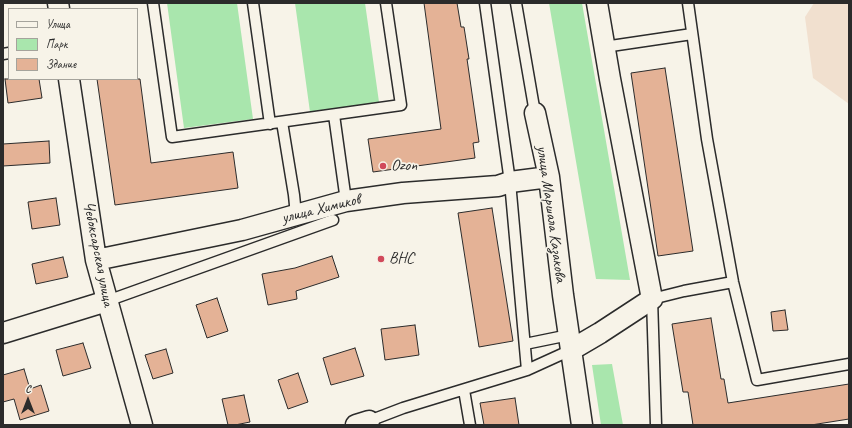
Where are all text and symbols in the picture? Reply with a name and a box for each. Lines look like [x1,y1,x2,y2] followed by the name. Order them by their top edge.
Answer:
[8,8,138,80] legend
[46,16,70,32] text: Улица
[46,36,67,52] text: Парк
[46,56,76,72] text: Здание
[532,144,570,284] street label: улица Маршала Казакова
[391,156,417,176] place label: Ozon
[378,161,388,171] marker: Ozon
[280,190,362,228] street label: улица Химиков
[78,200,118,308] street label: Чебоксарская улица
[389,249,414,269] place label: ВНС
[376,254,386,264] marker: ВНС
[8,380,48,420] north arrow
[25,381,31,395] text: С

